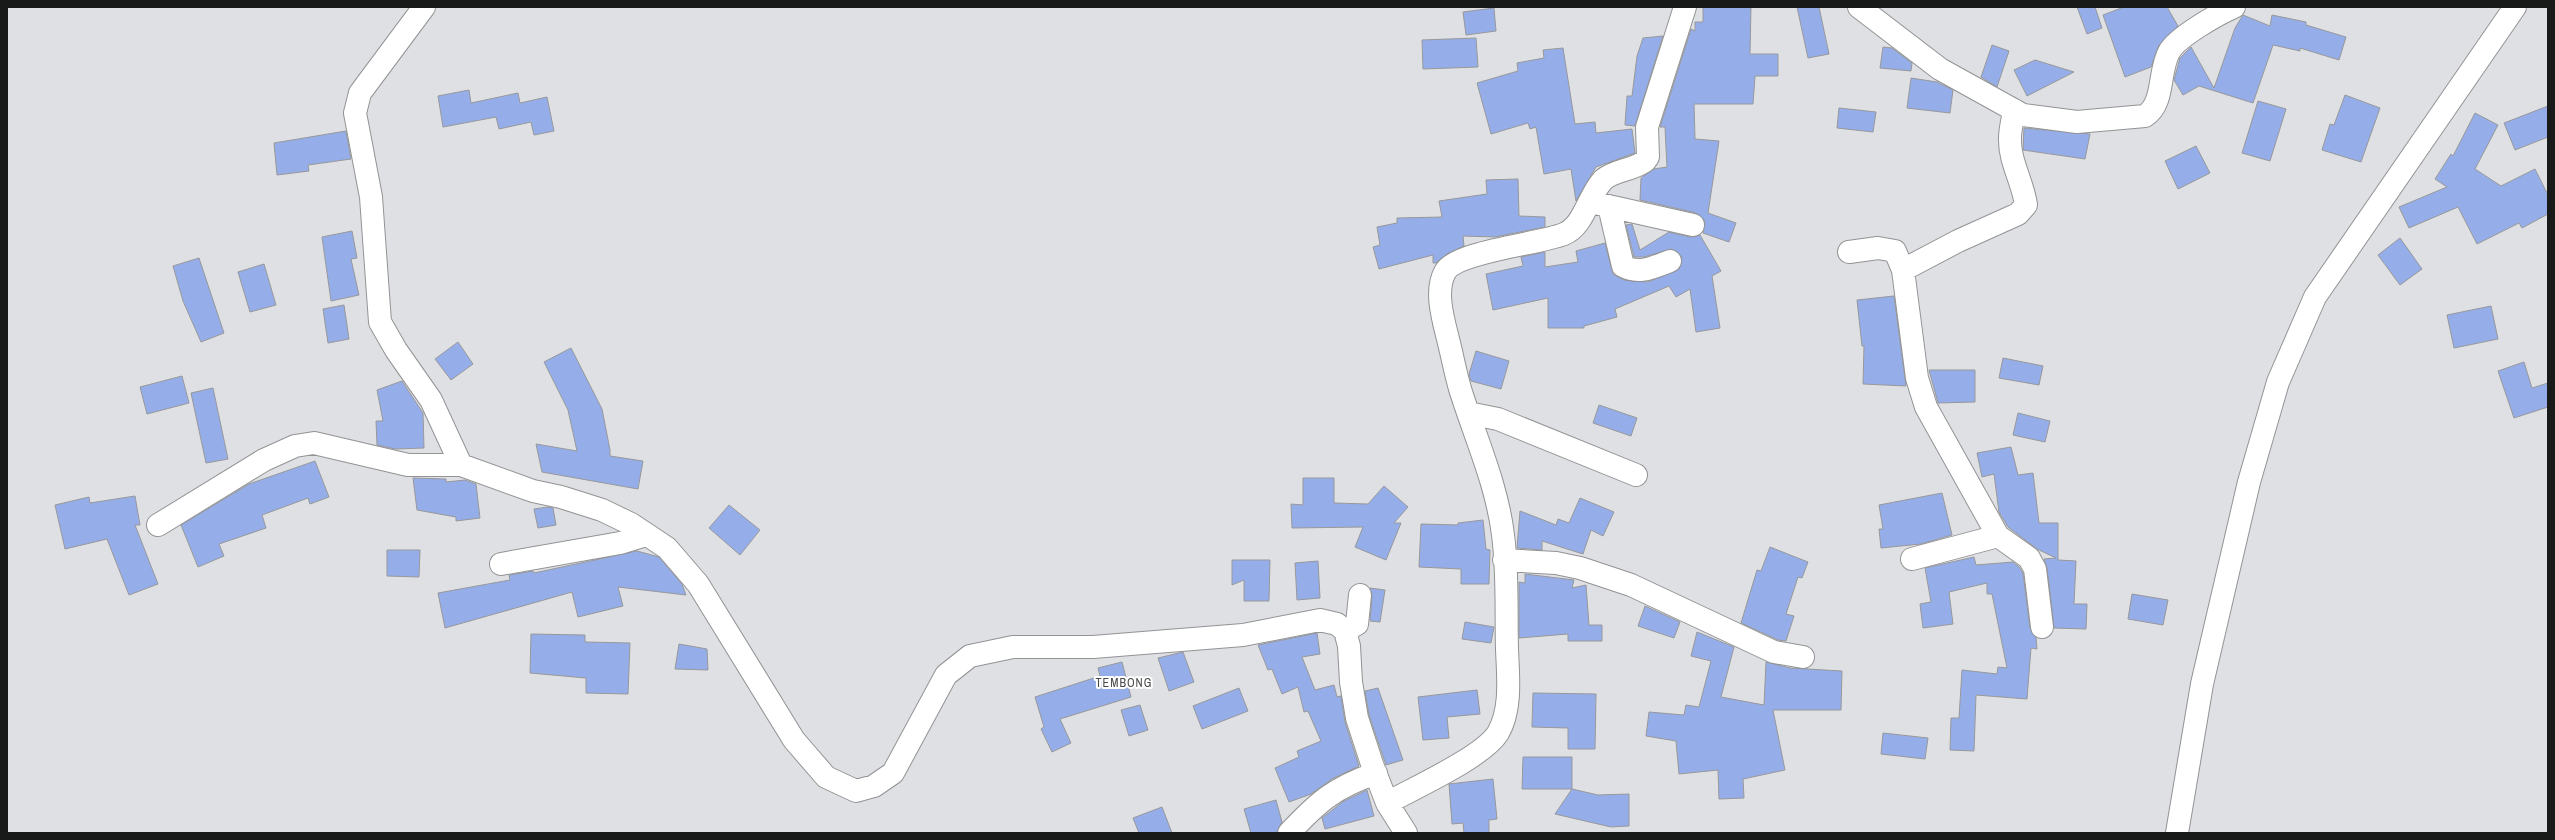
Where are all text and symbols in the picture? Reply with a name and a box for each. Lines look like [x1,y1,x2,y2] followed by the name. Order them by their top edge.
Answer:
[1096,675,1152,691] district label: TEMBONG

